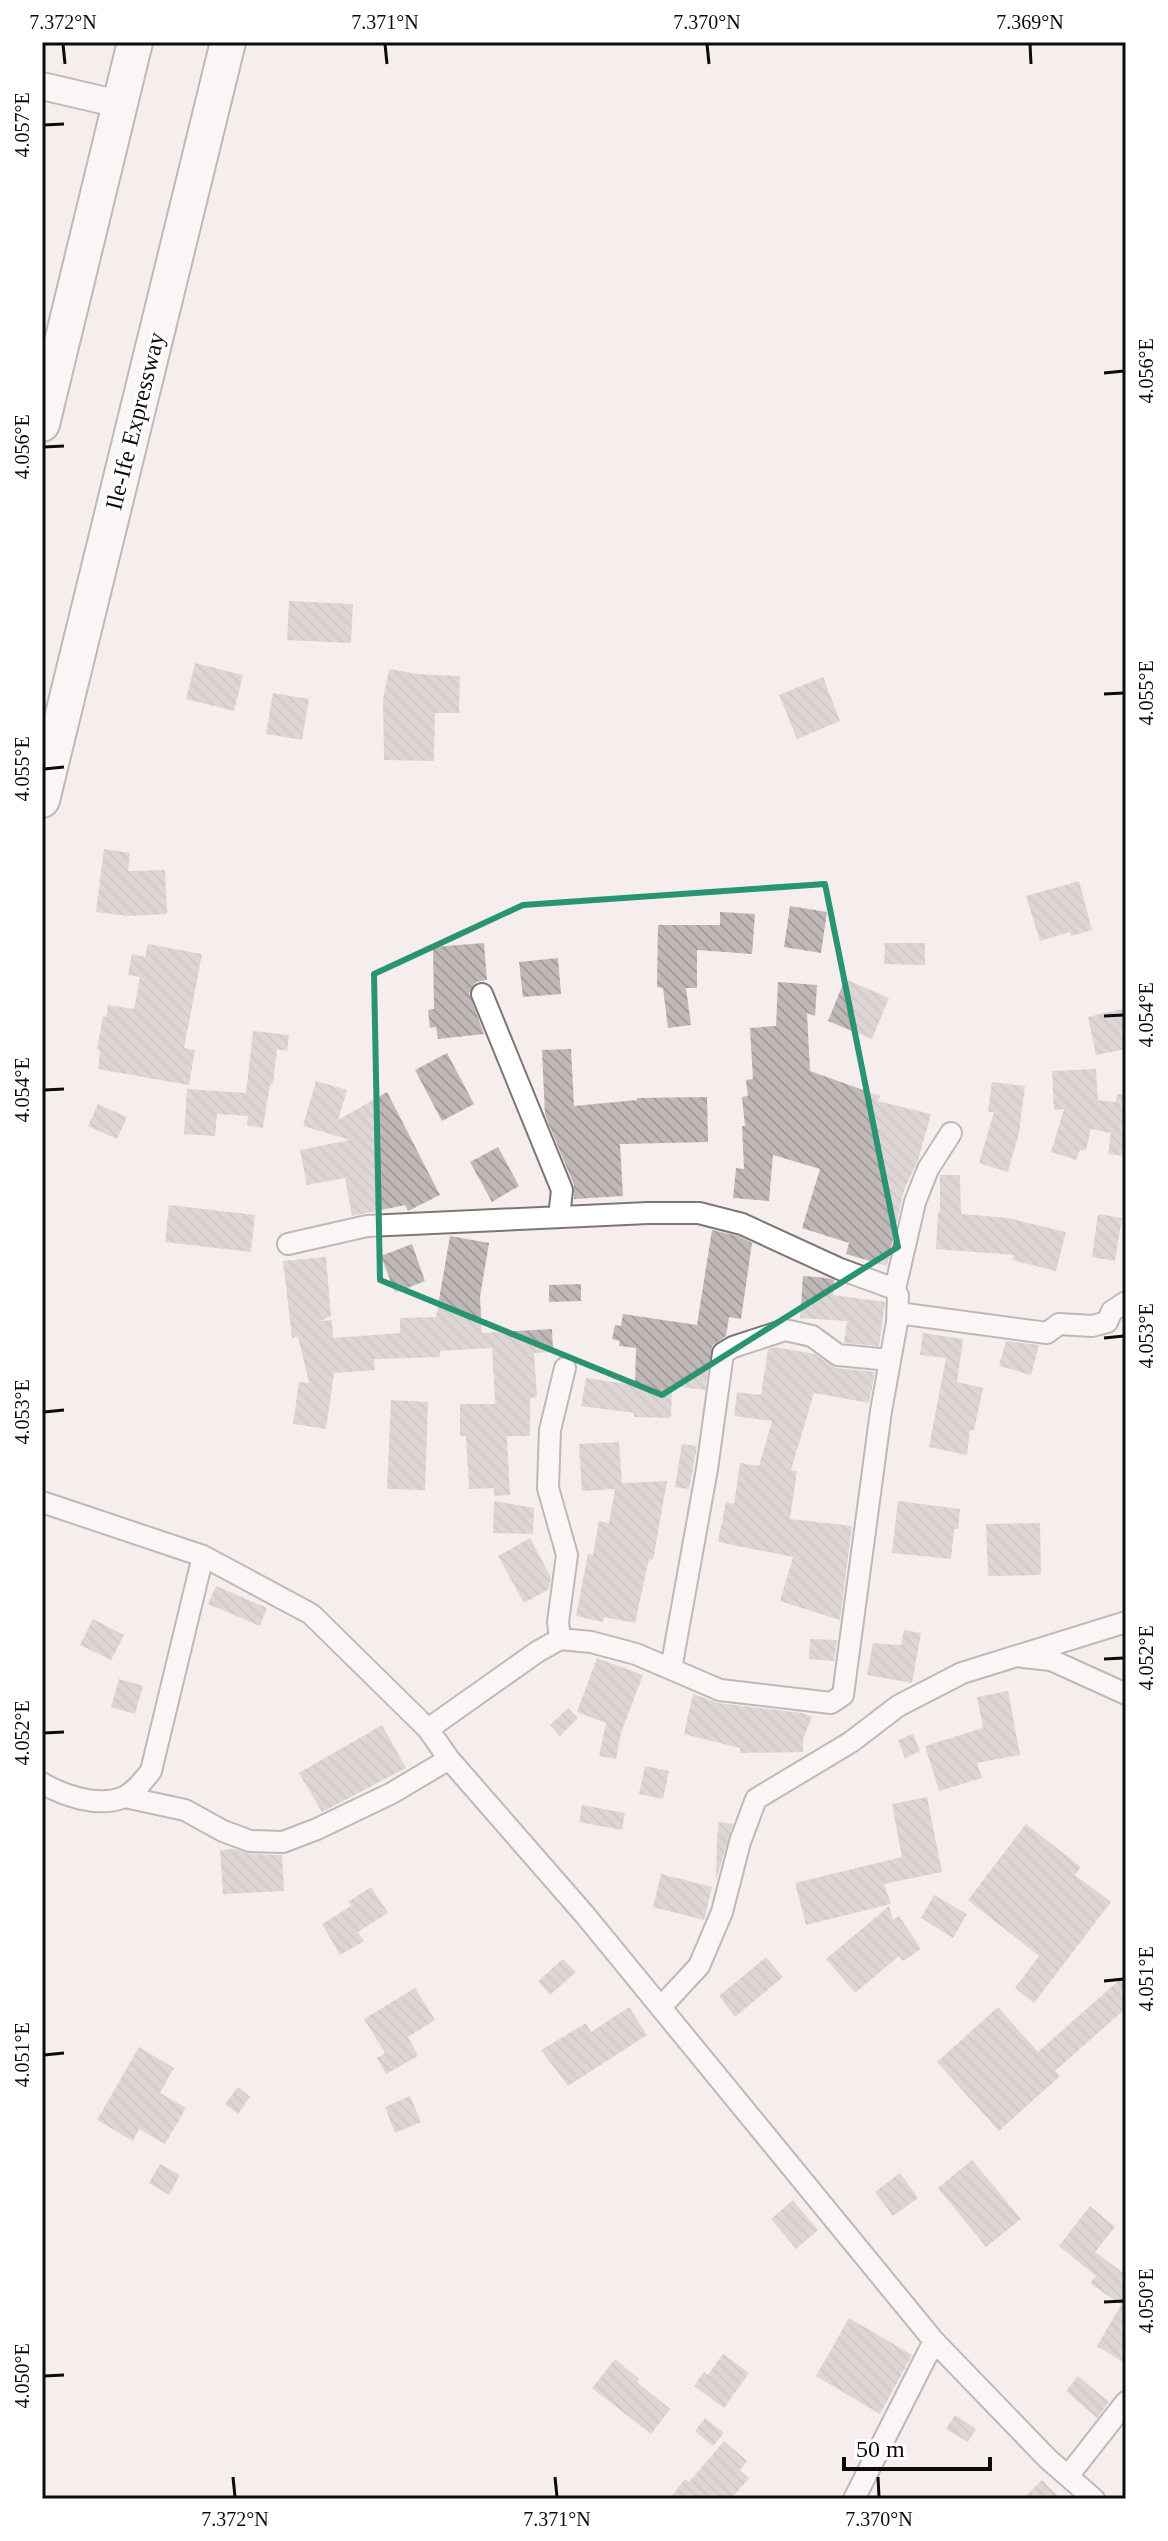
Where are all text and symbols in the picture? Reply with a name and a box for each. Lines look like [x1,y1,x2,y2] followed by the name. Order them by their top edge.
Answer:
[29,11,97,33] text: 7.372°N
[351,11,419,33] text: 7.371°N
[673,11,741,33] text: 7.370°N
[996,11,1064,33] text: 7.369°N
[11,92,33,158] text: 4.057°E
[100,330,170,512] street label: Ile-Ife Expressway
[1135,338,1157,404] text: 4.056°E
[11,414,33,480] text: 4.056°E
[1135,660,1157,726] text: 4.055°E
[11,736,33,802] text: 4.055°E
[1135,982,1157,1048] text: 4.054°E
[11,1057,33,1123] text: 4.054°E
[1135,1303,1157,1369] text: 4.053°E
[11,1379,33,1445] text: 4.053°E
[1135,1625,1157,1691] text: 4.052°E
[11,1700,33,1766] text: 4.052°E
[1135,1946,1157,2012] text: 4.051°E
[11,2022,33,2088] text: 4.051°E
[1135,2268,1157,2334] text: 4.050°E
[11,2343,33,2409] text: 4.050°E
[844,2421,990,2471] scale bar
[856,2436,905,2462] text: 50 m
[201,2508,269,2530] text: 7.372°N
[523,2508,591,2530] text: 7.371°N
[845,2508,913,2530] text: 7.370°N

